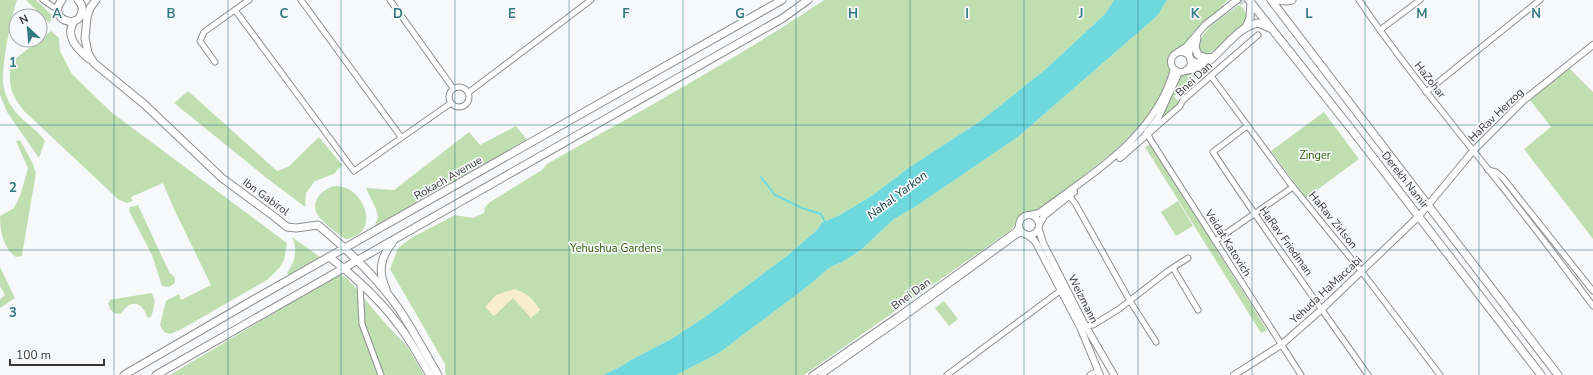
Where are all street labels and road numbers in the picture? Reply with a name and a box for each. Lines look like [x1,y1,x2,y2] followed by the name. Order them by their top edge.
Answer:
[1172,58,1216,100] street label: Bnei Dan
[1411,59,1449,101] street label: HaZohar
[1465,85,1527,145] street label: HaRav Herzog
[1378,149,1432,212] street label: Derekh Namir
[411,152,485,204] street label: Rokach Avenue
[240,175,293,219] street label: Ibn Gabirol
[1305,188,1361,252] street label: HaRav Zirlson
[1256,203,1316,279] street label: HaRav Friedman
[1201,206,1255,279] street label: Veidat Katovich
[1286,253,1365,328] street label: Yehuda HaMaccabi
[1064,272,1102,326] street label: Weizmann
[888,275,934,313] street label: Bnei Dan

